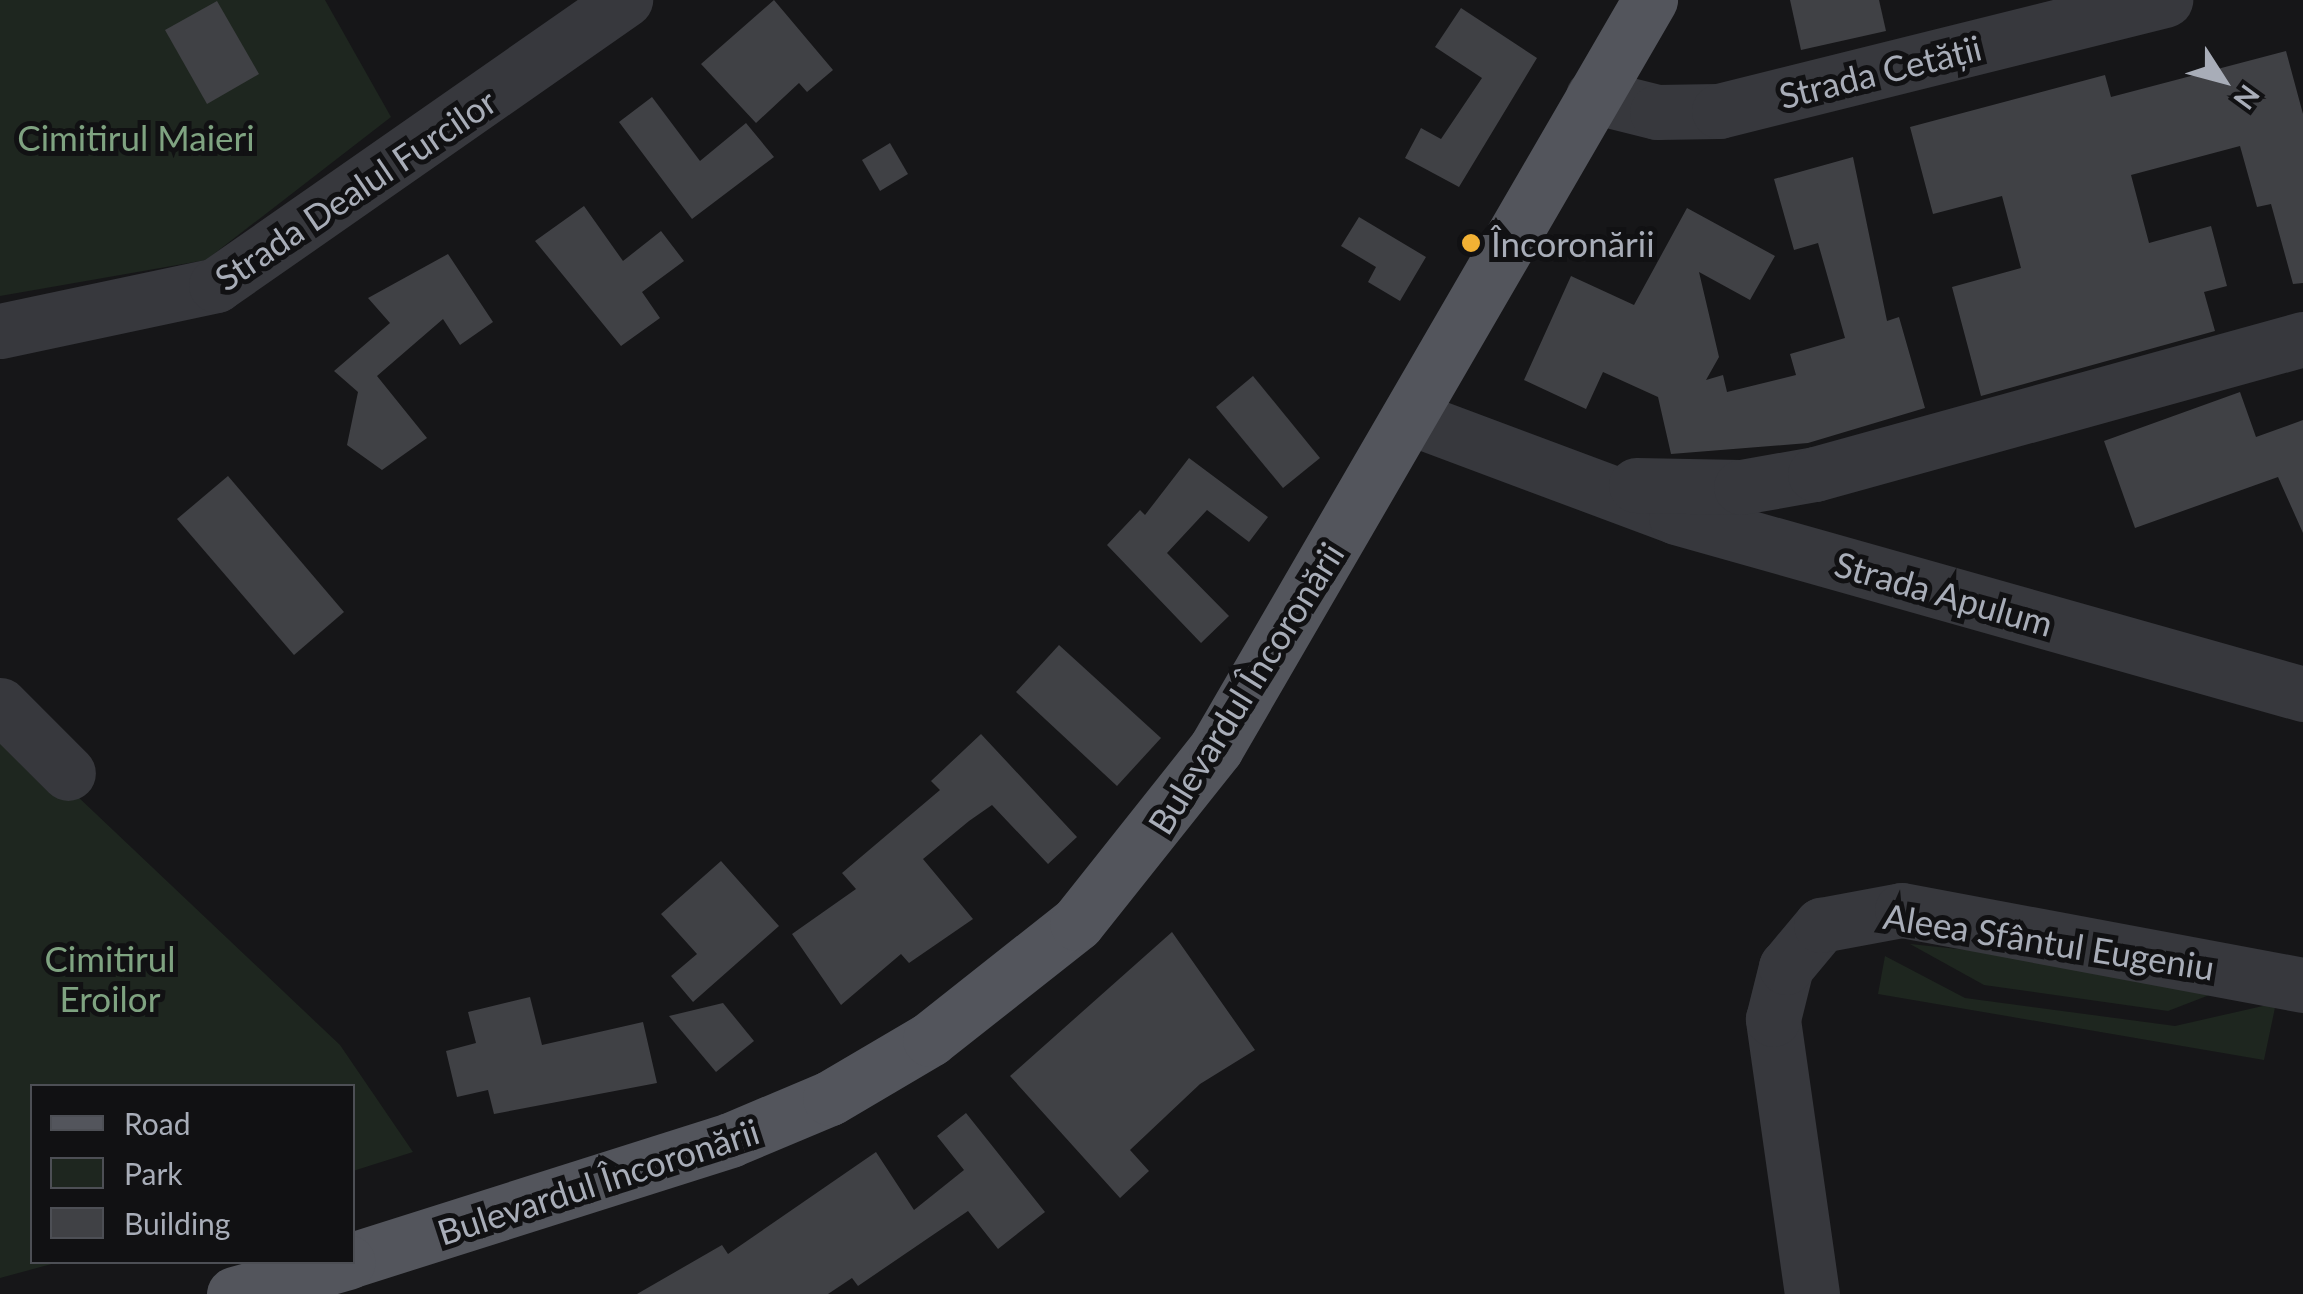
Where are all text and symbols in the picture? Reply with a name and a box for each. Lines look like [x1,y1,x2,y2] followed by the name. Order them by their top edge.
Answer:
[1775,26,1985,116] street label: Strada Cetății
[2173,30,2273,130] north arrow
[207,79,503,299] street label: Strada Dealul Furcilor
[2227,79,2267,116] text: N
[17,116,255,158] park label: Cimitirul Maieri
[1491,222,1655,264] place label: Încoronării
[1460,232,1482,254] marker: Încoronării
[1138,535,1352,841] street label: Bulevardul Încoronării
[1830,542,2058,644] street label: Strada Apulum
[1881,894,2217,988] street label: Aleea Sfântul Eugeniu
[44,937,176,1019] park label: Cimitirul Eroilor
[30,1084,355,1264] legend
[124,1105,191,1141] text: Road
[432,1109,764,1253] street label: Bulevardul Încoronării
[124,1155,183,1191] text: Park
[124,1205,230,1241] text: Building

